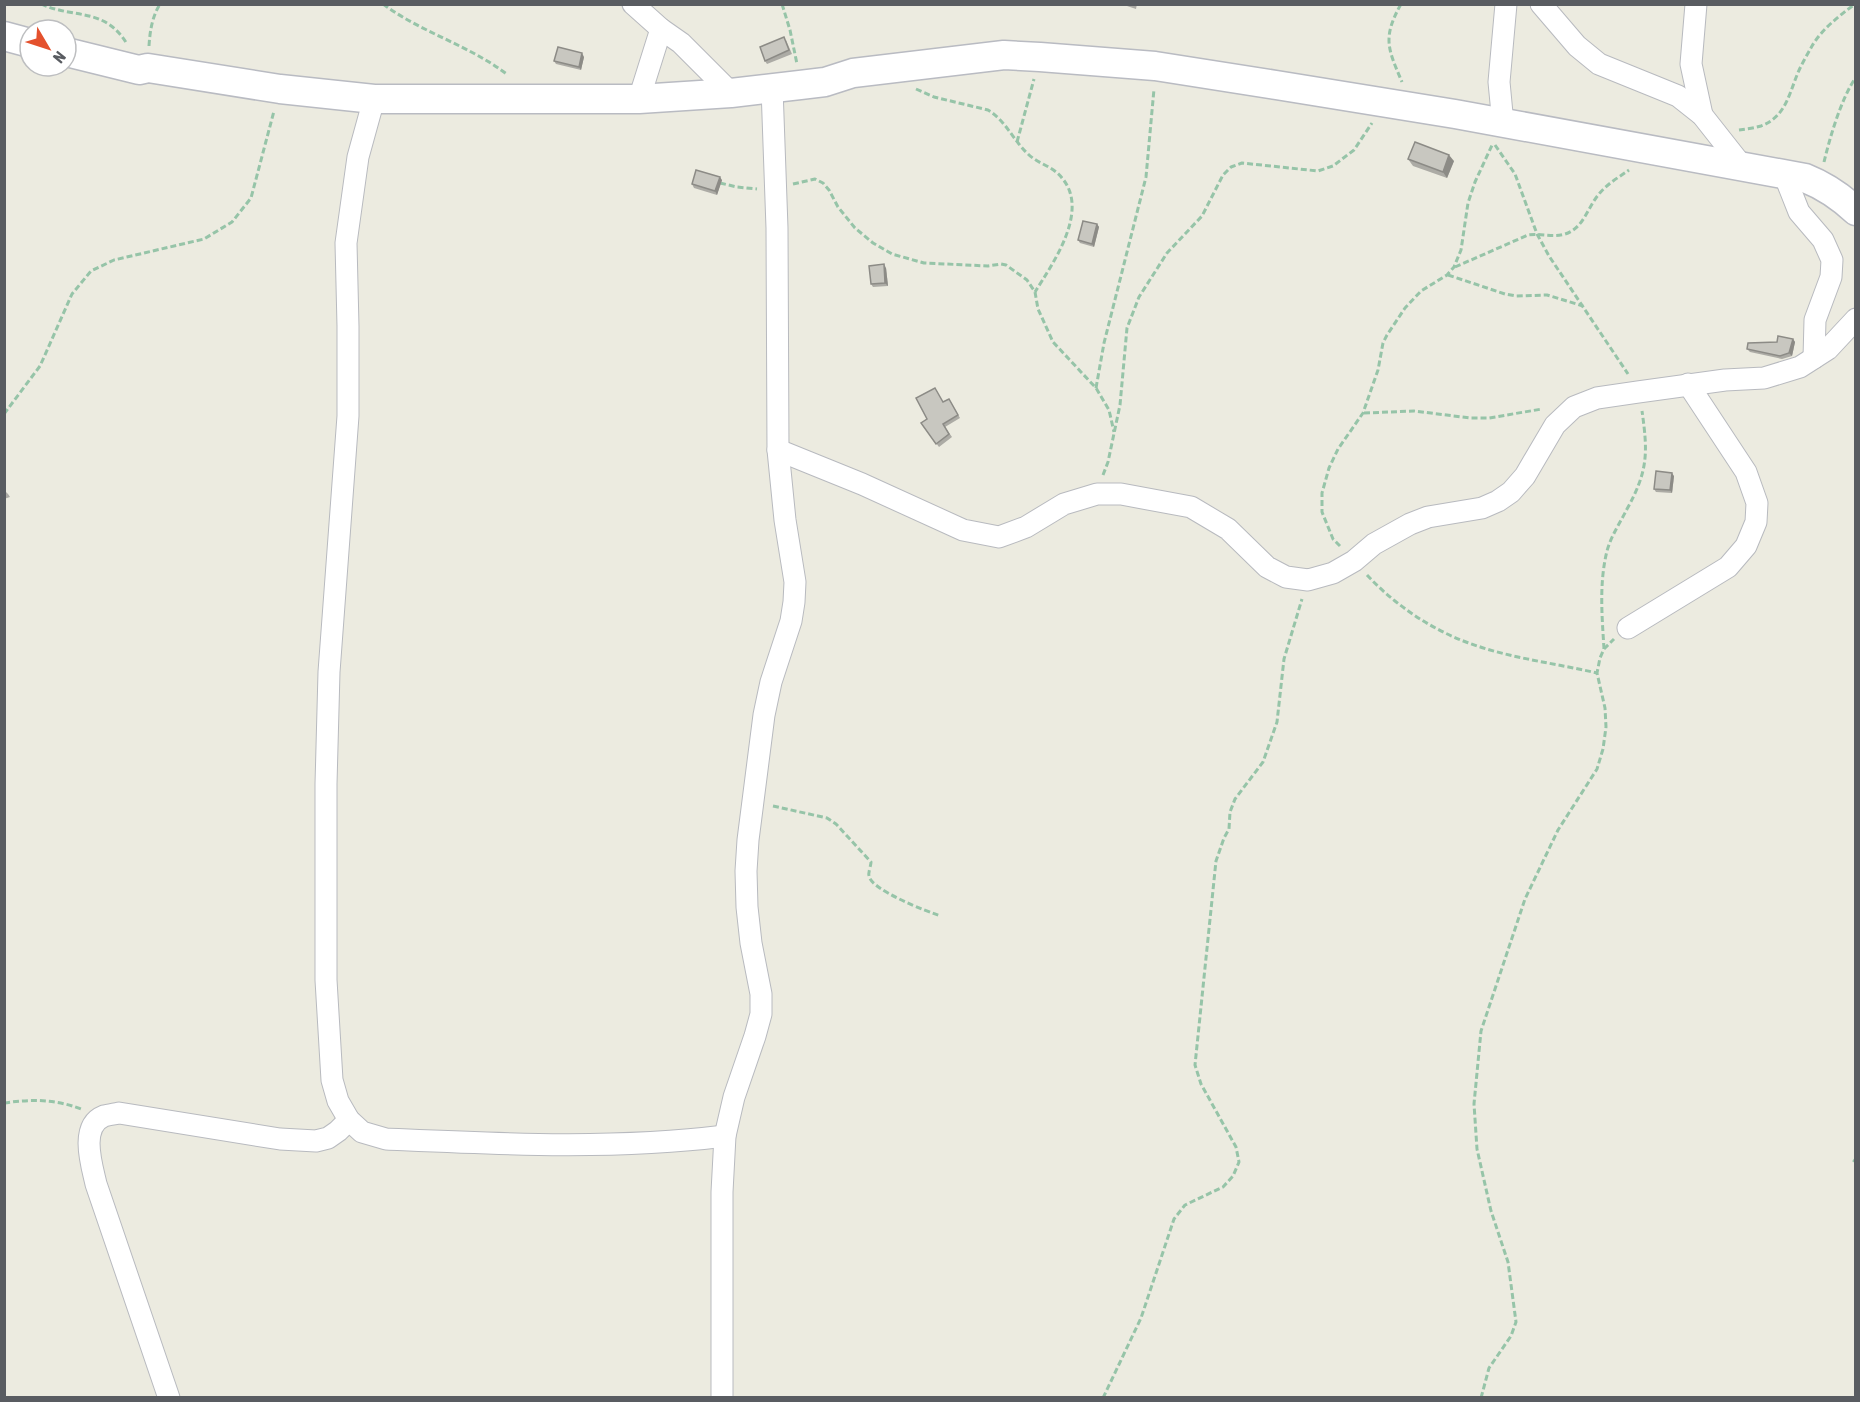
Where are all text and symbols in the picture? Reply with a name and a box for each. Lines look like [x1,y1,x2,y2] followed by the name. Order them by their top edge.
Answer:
[18,18,78,78] north arrow
[50,48,70,67] text: N

